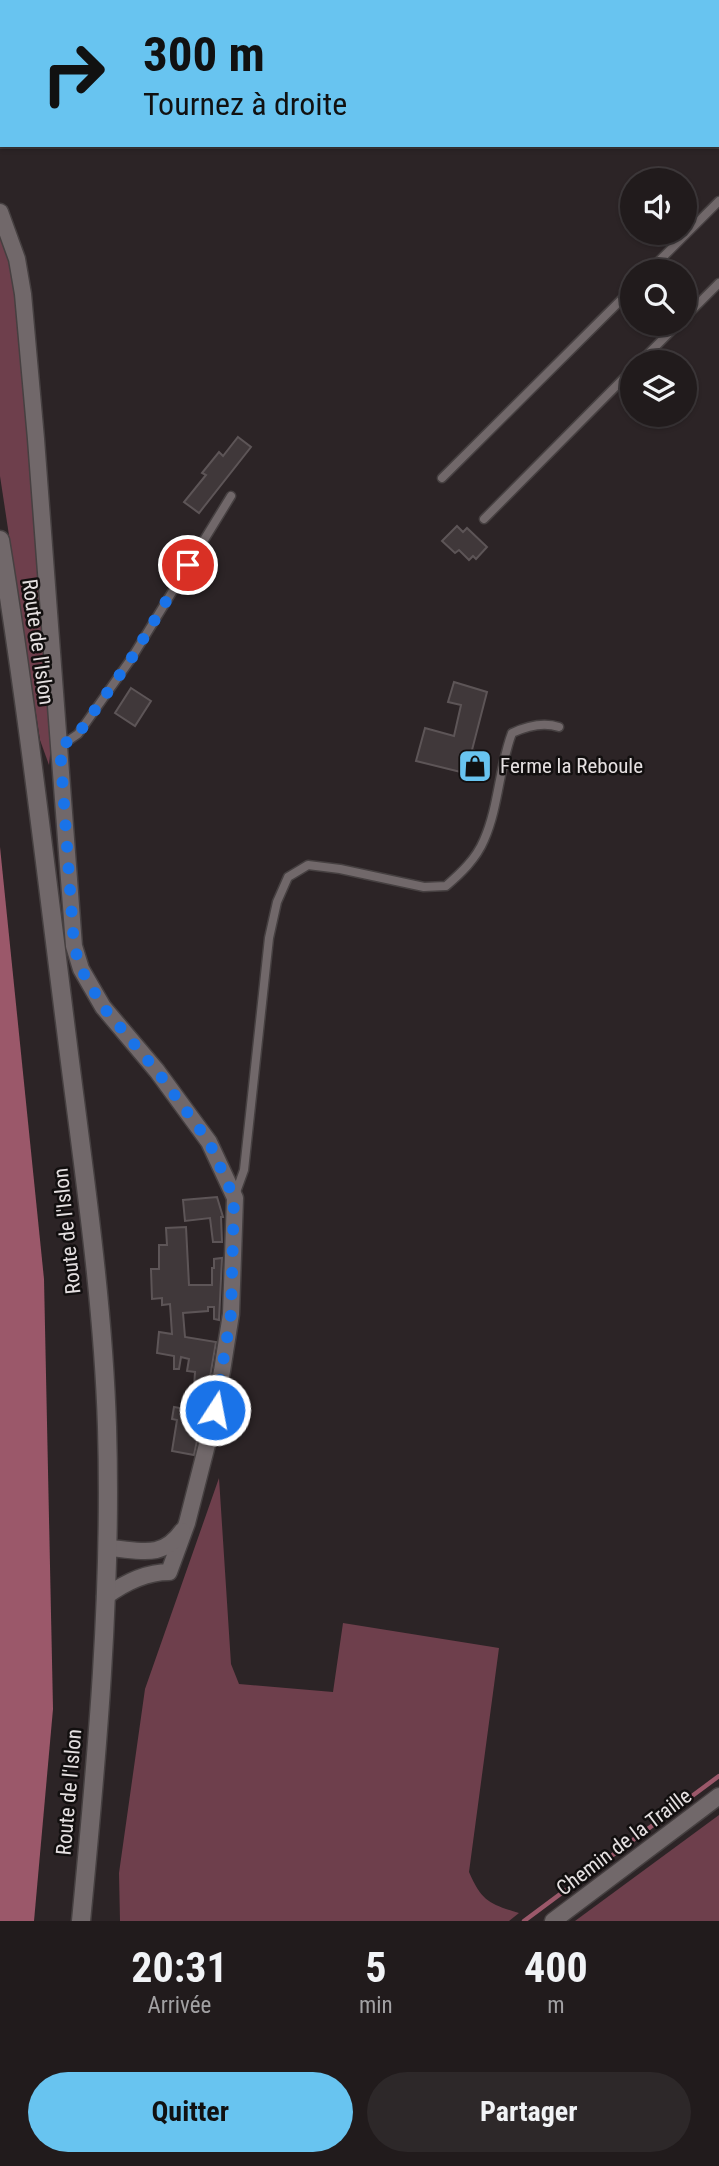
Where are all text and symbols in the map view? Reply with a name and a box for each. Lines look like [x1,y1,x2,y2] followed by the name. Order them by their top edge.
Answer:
[143,26,265,83] text: 300 m
[28,28,119,119] icon: right
[143,85,347,123] text: Tournez à droite
[620,168,697,427] map controls
[620,168,697,245] button: sound
[620,259,697,336] button: search
[620,350,697,427] button: layers
[158,535,218,595] pin
[169,546,207,584] icon: arrive
[17,578,59,706] street label: Route de l'Islon
[456,747,494,785] shop icon: Ferme la Reboule
[500,754,643,778] place label: Ferme la Reboule
[48,1167,86,1295] street label: Route de l'Islon
[178,1373,252,1447] position arrow
[52,1728,86,1856] street label: Route de l'Islon
[552,1783,696,1900] street label: Chemin de la Traille
[131,1943,228,1992] text: 20:31
[365,1943,386,1992] text: 5
[524,1943,588,1992] text: 400
[148,1992,211,2019] text: Arrivée
[359,1992,393,2019] text: min
[547,1992,564,2019] text: m
[28,2072,353,2152] button: Quitter
[367,2072,691,2152] button: Partager

